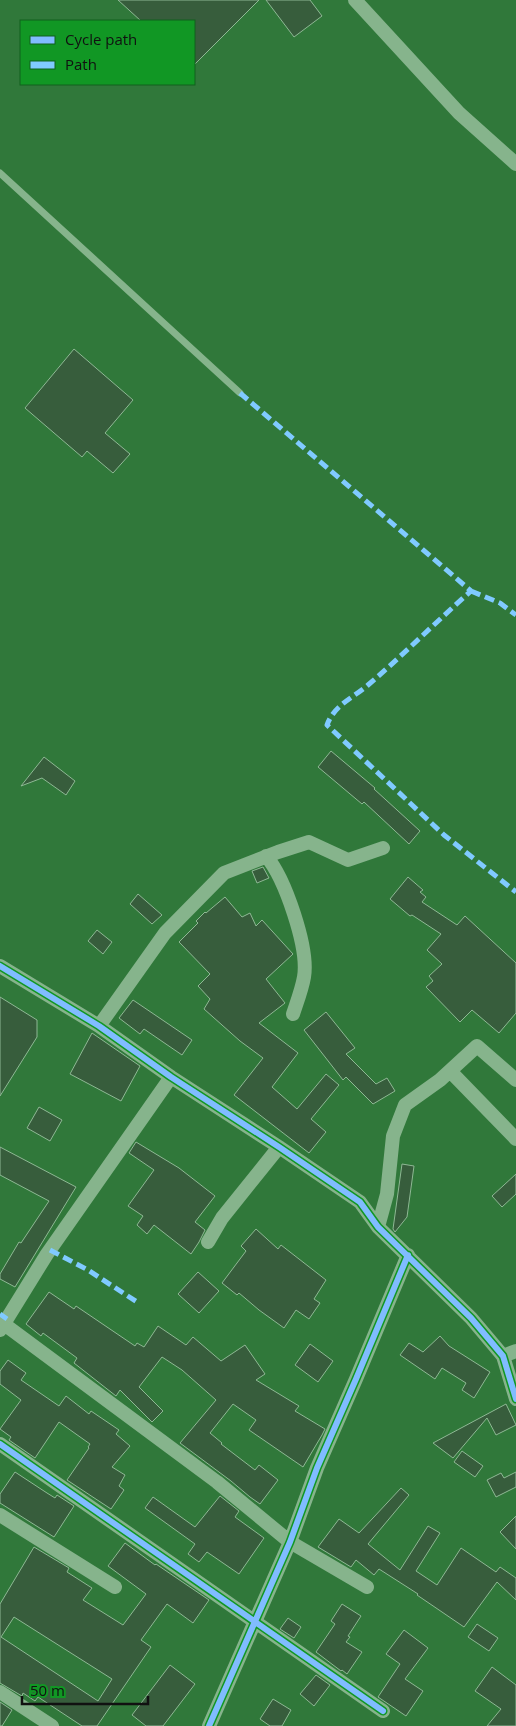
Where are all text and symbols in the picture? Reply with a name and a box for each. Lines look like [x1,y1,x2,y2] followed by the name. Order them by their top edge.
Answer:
[20,20,195,85] legend
[65,29,137,49] text: Cycle path
[65,54,97,74] text: Path
[22,1674,149,1706] scale bar
[30,1680,65,1700] text: 50 m

